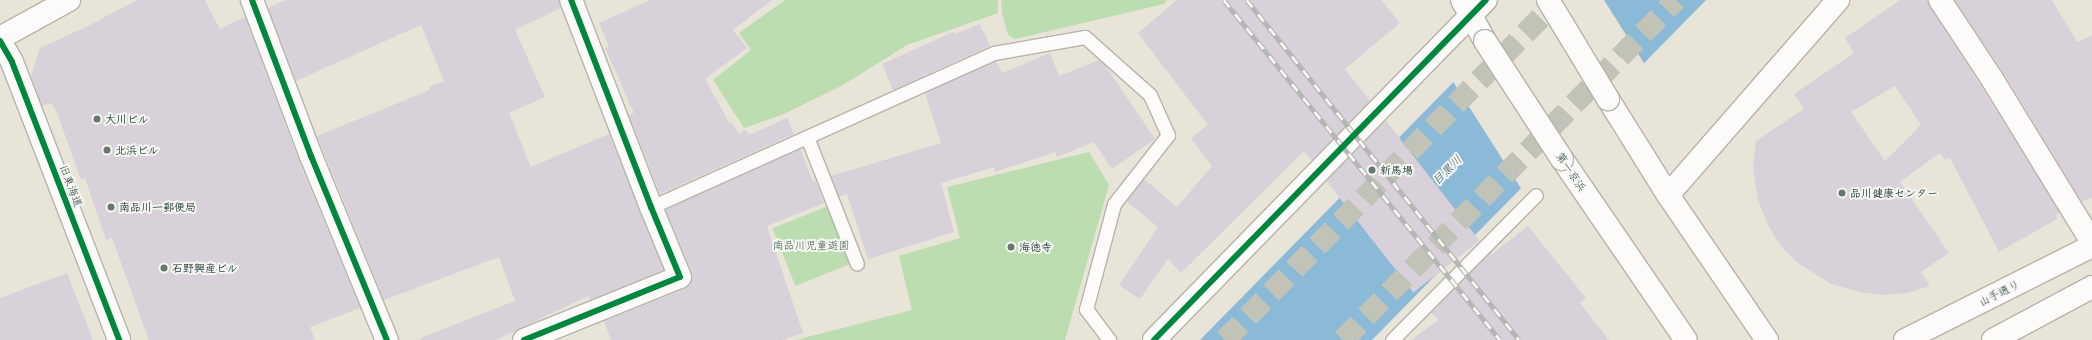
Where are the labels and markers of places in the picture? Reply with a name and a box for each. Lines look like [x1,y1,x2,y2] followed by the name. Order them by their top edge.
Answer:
[105,112,149,126] place label: 大川ビル
[92,114,102,124] marker: 大川ビル
[115,143,159,157] place label: 北浜ビル
[102,145,112,155] marker: 北浜ビル
[1380,163,1413,177] place label: 新馬場
[1367,165,1377,175] marker: 新馬場
[1850,186,1938,200] place label: 品川健康センター
[1837,188,1847,198] marker: 品川健康センター
[119,200,196,214] place label: 南品川一郵便局
[106,202,116,212] marker: 南品川一郵便局
[1019,240,1052,254] place label: 海徳寺
[1006,242,1016,252] marker: 海徳寺
[172,261,238,275] place label: 石野興産ビル
[159,263,169,273] marker: 石野興産ビル

